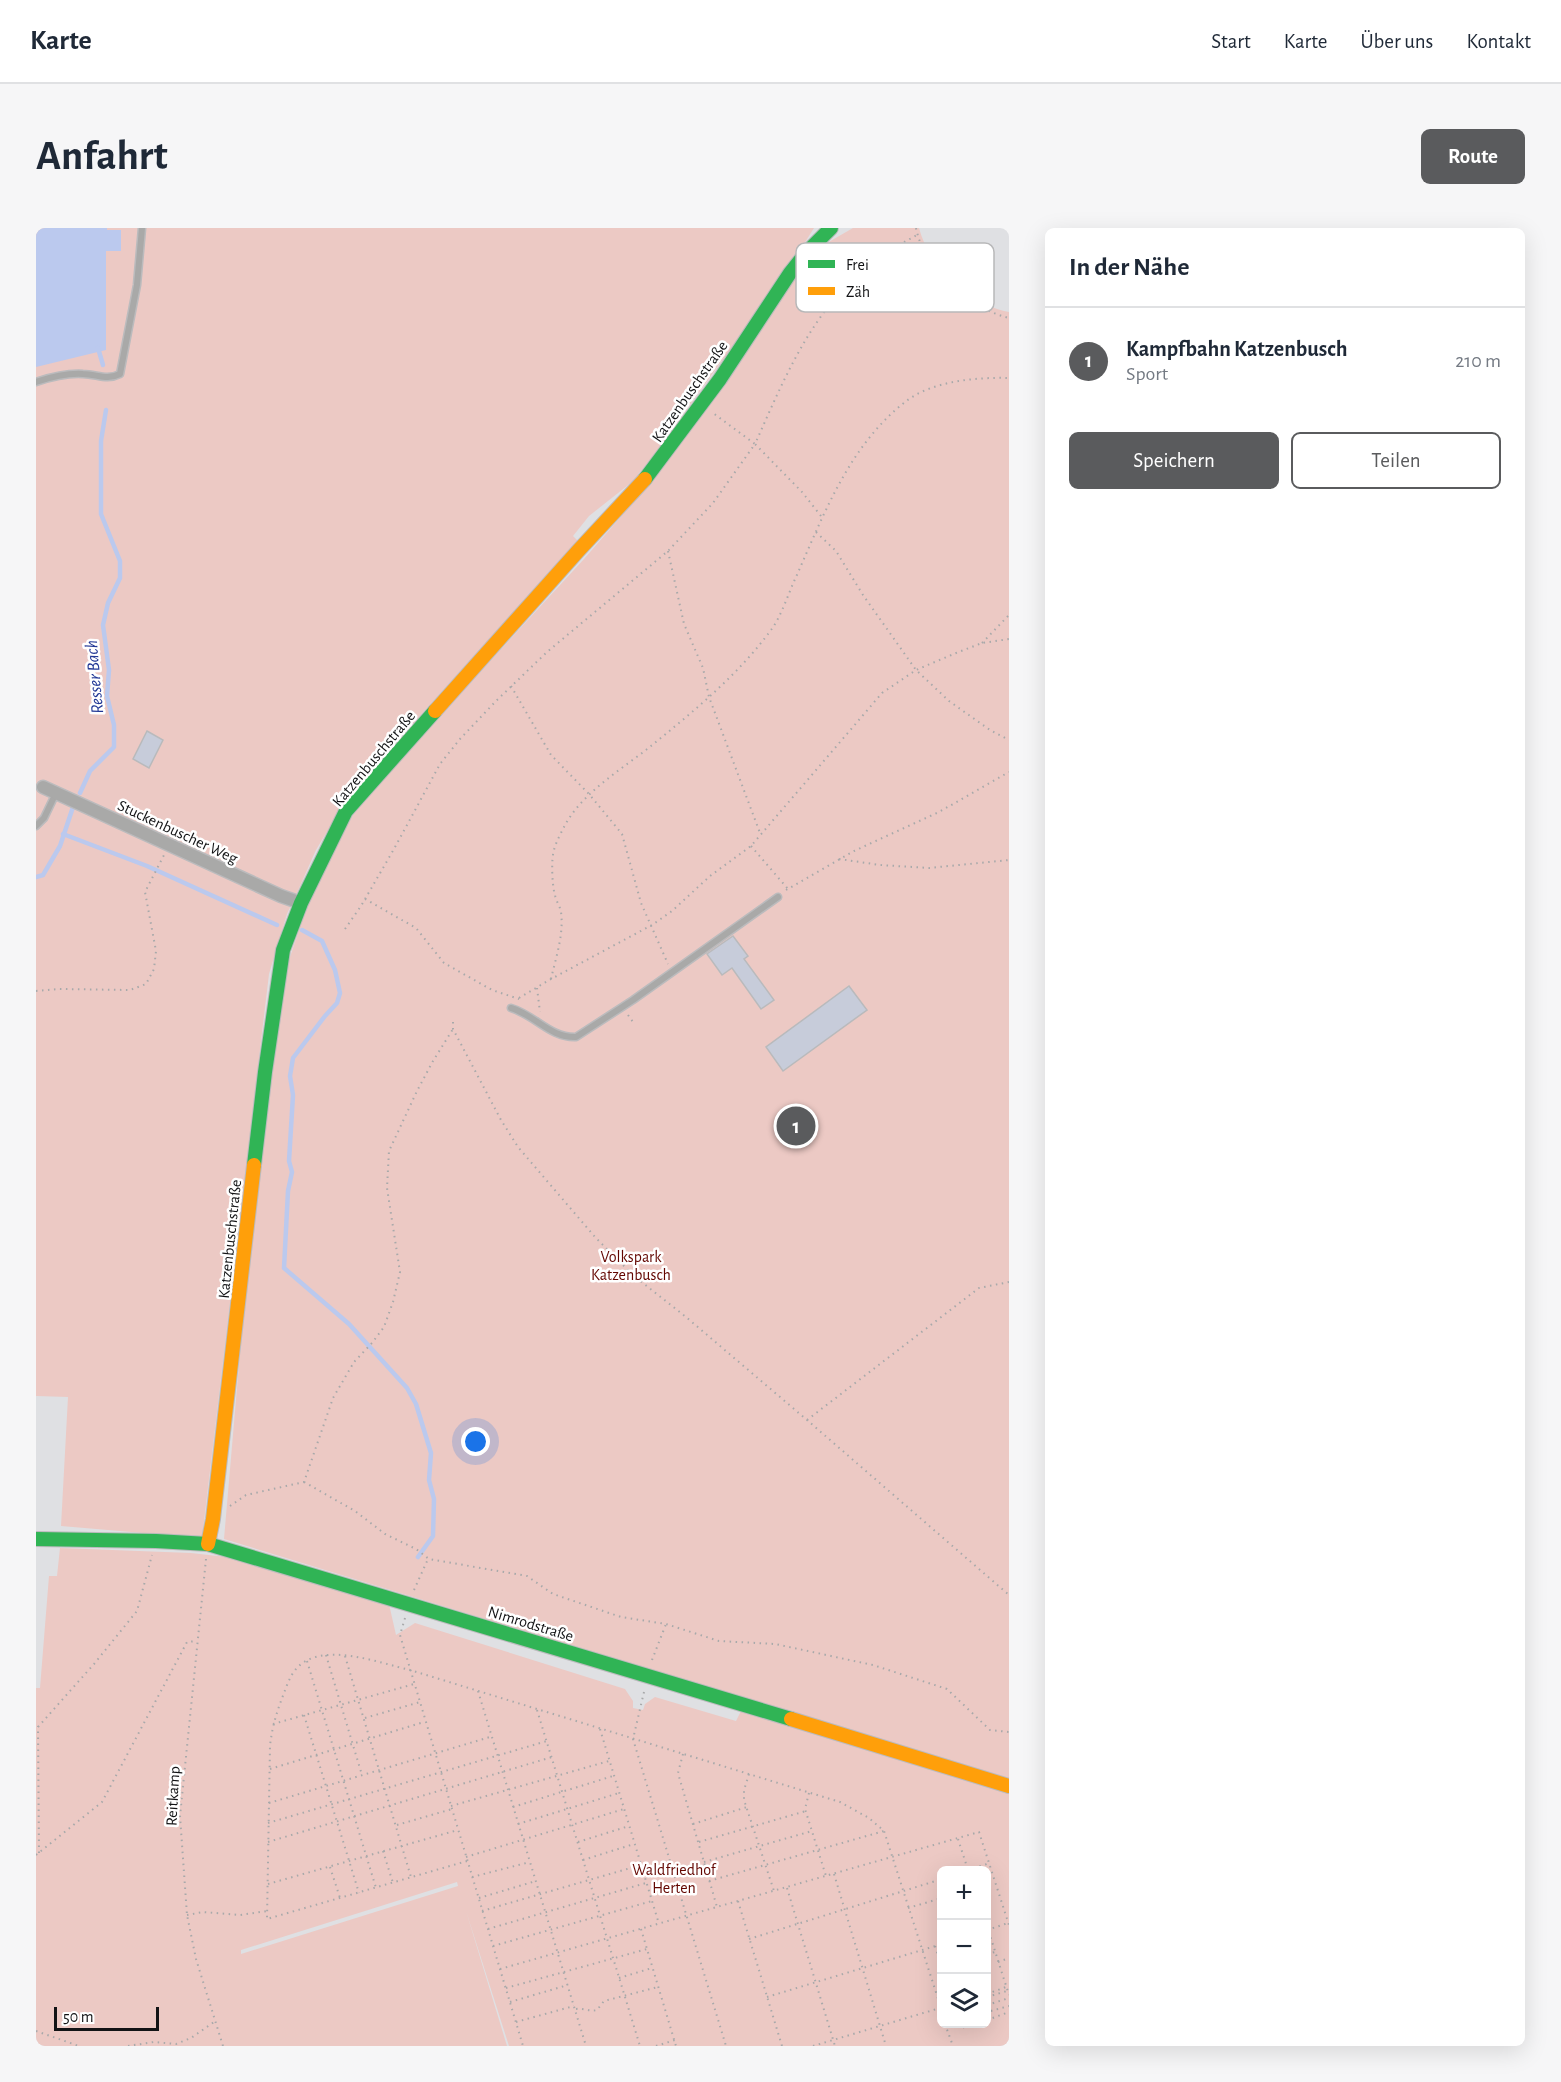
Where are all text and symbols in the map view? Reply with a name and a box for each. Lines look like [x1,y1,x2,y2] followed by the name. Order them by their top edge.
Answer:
[30,27,92,55] text: Karte
[1211,31,1251,52] text: Start
[1284,31,1327,52] text: Karte
[1360,31,1433,52] text: Über uns
[1466,31,1531,52] text: Kontakt
[1421,129,1525,184] button: Route
[36,135,168,177] text: Anfahrt
[796,243,994,312] legend
[1069,254,1189,280] text: In der Nähe
[846,257,869,273] text: Frei
[846,284,870,300] text: Zäh
[649,338,731,445] street label: Katzenbuschstraße
[1126,338,1347,360] text: Kampfbahn Katzenbusch
[1085,351,1092,371] text: 1
[1455,351,1501,371] text: 210 m
[1126,364,1168,384] text: Sport
[1069,432,1279,489] button: Speichern
[1291,432,1501,489] button: Teilen
[83,639,107,714] water label: Resser Bach
[329,708,418,810] street label: Katzenbuschstraße
[115,797,240,867] street label: Stuckenbuscher Weg
[776,1104,816,1148] pin: 1
[216,1179,244,1299] street label: Katzenbuschstraße
[591,1249,671,1283] park label: Volkspark Katzenbusch
[461,1427,490,1456] your location
[486,1603,575,1645] street label: Nimrodstraße
[163,1766,183,1826] street label: Reitkamp
[632,1862,717,1896] park label: Waldfriedhof Herten
[937,1866,991,2028] map controls
[937,1866,991,1920] button: +
[937,1920,991,1974] button: −
[937,1974,991,2028] button: layers
[54,2004,159,2032] scale bar
[63,2009,94,2025] text: 50 m

